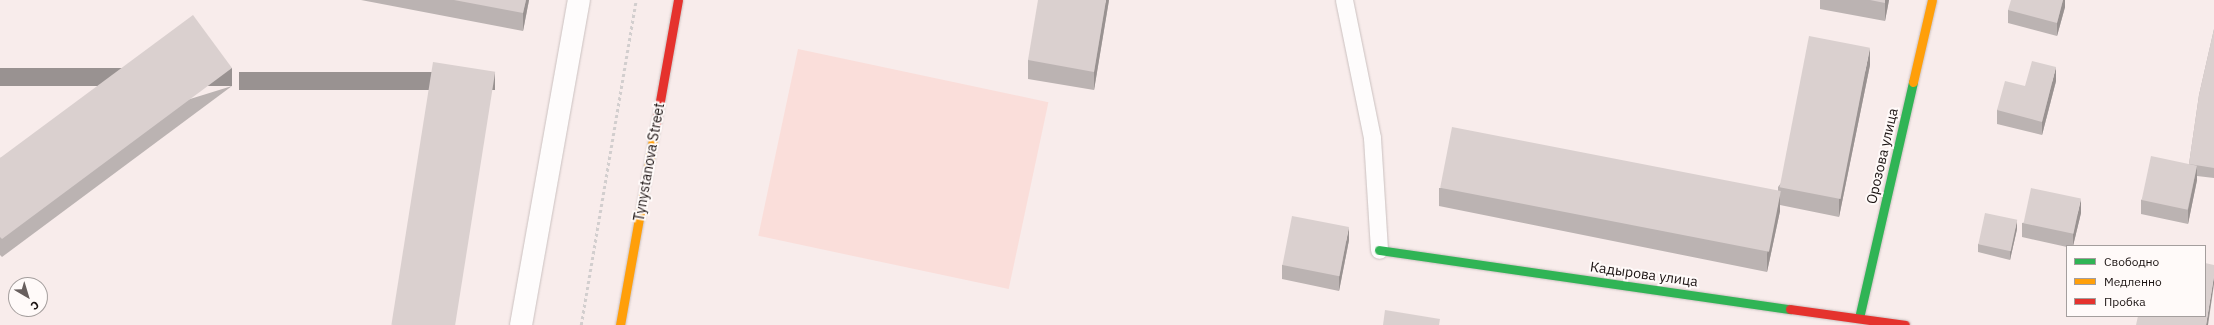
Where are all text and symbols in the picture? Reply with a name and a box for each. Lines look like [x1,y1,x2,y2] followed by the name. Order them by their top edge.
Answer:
[630,101,668,223] street label: Tynystanova Street
[1863,106,1901,206] street label: Орозова улица
[2066,245,2206,317] legend
[2104,254,2159,269] text: Свободно
[1589,258,1699,290] street label: Кадырова улица
[2104,274,2162,289] text: Медленно
[8,277,48,317] north arrow
[2104,294,2146,309] text: Пробка
[28,298,42,313] text: С

